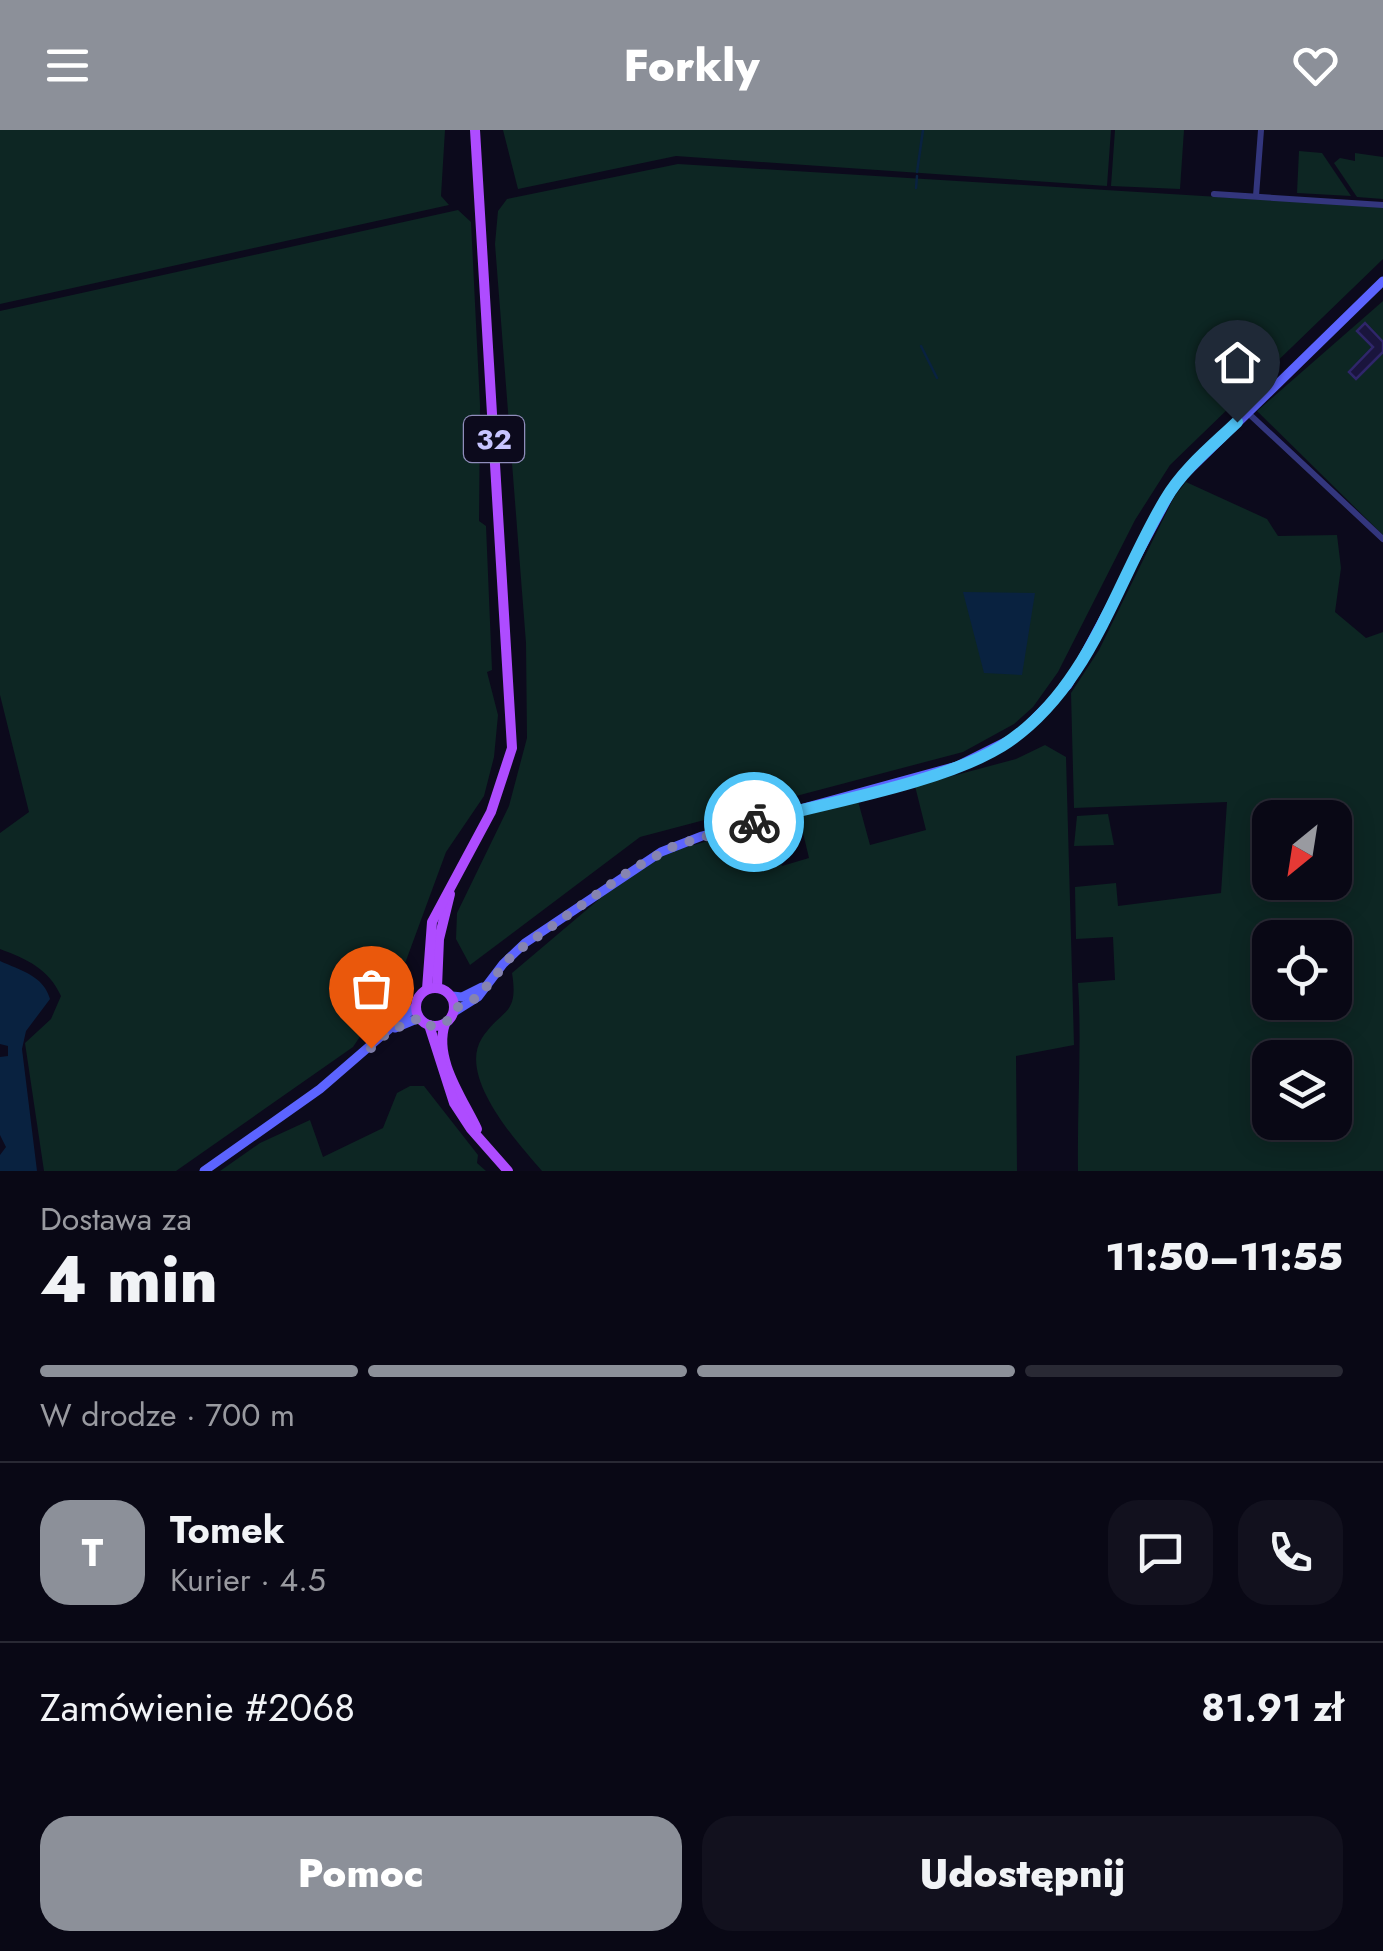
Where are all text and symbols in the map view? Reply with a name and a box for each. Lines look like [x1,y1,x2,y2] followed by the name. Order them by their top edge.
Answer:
[624,33,759,98] text: Forkly
[40,38,95,93] icon: menu
[1288,38,1343,93] icon: heart
[1195,320,1280,423] pin
[1210,335,1265,390] icon: home
[464,416,524,462] road number: 32
[704,772,804,872] courier
[727,795,782,850] icon: bike
[1252,800,1352,900] north arrow
[1252,800,1352,1140] map controls
[1252,920,1352,1020] button: locate
[329,946,414,1049] pin
[344,961,399,1016] icon: bag
[1252,1040,1352,1140] button: layers
[40,1196,192,1242] text: Dostawa za
[1105,1229,1343,1284] text: 11:50–11:55
[40,1232,218,1326] text: 4 min
[40,1392,295,1438] text: W drodze · 700 m
[1108,1500,1213,1605] button: chat
[1238,1500,1343,1605] button: phone
[170,1502,285,1557] text: Tomek
[82,1525,103,1580] text: T
[170,1557,326,1603] text: Kurier · 4.5
[40,1680,355,1735] text: Zamówienie #2068
[1201,1680,1343,1735] text: 81.91 zł
[40,1816,682,1931] button: Pomoc
[702,1816,1343,1931] button: Udostępnij

